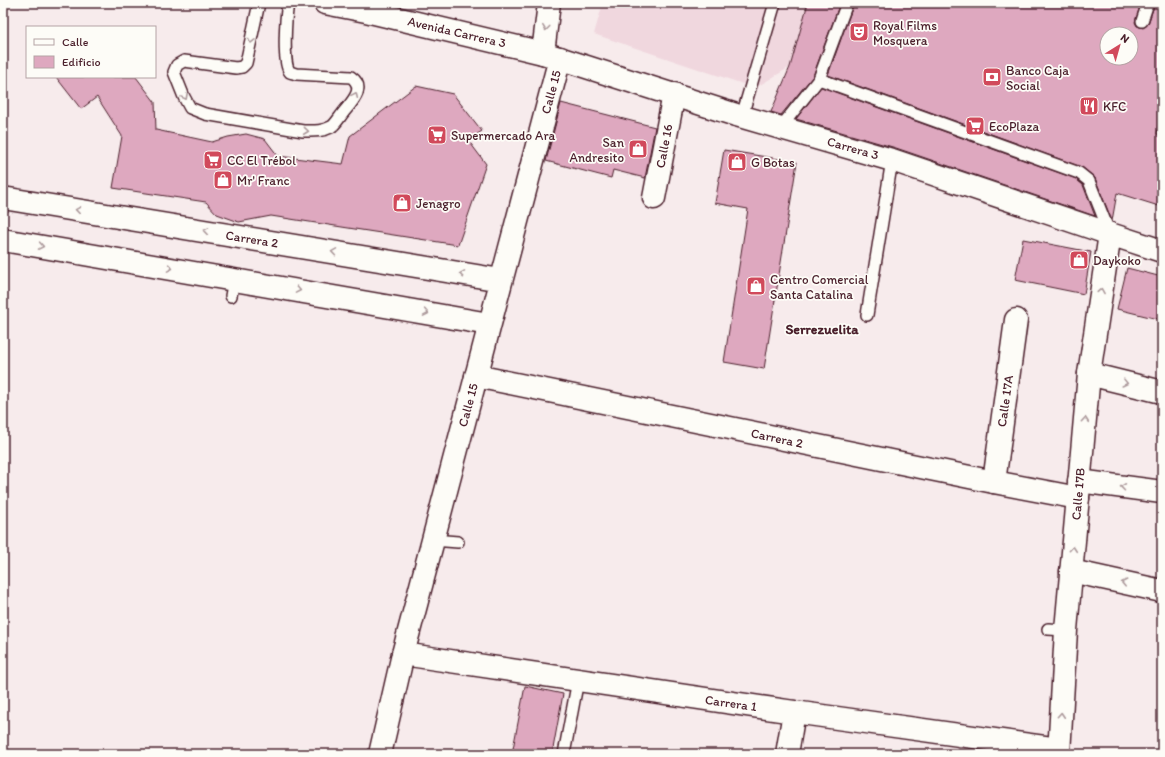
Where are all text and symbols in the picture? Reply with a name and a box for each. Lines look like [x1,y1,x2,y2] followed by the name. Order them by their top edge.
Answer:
[406,13,508,51] street label: Avenida Carrera 3
[873,18,937,48] place label: Royal Films Mosquera
[848,21,870,43] theatre icon: Royal Films Mosquera
[541,25,550,31] one-way arrow
[26,26,156,78] legend
[1099,26,1139,66] north arrow
[1118,31,1132,46] text: N
[62,35,89,49] text: Calle
[247,37,256,44] one-way arrow
[62,55,101,69] text: Edificio
[1006,63,1069,93] place label: Banco Caja Social
[981,66,1003,88] bank icon: Banco Caja Social
[538,68,564,115] street label: Calle 15
[350,92,358,99] one-way arrow
[180,93,187,101] one-way arrow
[1078,95,1100,117] restaurant icon: KFC
[1103,99,1126,114] place label: KFC
[964,115,986,137] supermarket icon: EcoPlaza
[989,119,1039,134] place label: EcoPlaza
[652,123,676,169] street label: Calle 16
[426,124,448,146] supermarket icon: Supermercado Ara
[303,126,309,135] one-way arrow
[451,128,556,143] place label: Supermercado Ara
[825,133,881,163] street label: Carrera 3
[569,135,625,165] place label: San Andresito
[627,138,649,160] shop icon: San Andresito
[202,149,224,171] supermarket icon: CC El Trébol
[726,151,748,173] shop icon: G Botas
[227,153,296,168] place label: CC El Trébol
[751,155,795,170] place label: G Botas
[212,169,234,191] shop icon: Mr' Franc
[237,173,290,188] place label: Mr' Franc
[391,192,413,214] shop icon: Jenagro
[416,196,461,211] place label: Jenagro
[74,206,81,215] one-way arrow
[203,227,209,236] one-way arrow
[225,227,280,251] street label: Carrera 2
[38,242,45,250] one-way arrow
[331,249,337,257] one-way arrow
[1068,249,1090,271] shop icon: Daykoko
[1093,253,1141,268] place label: Daykoko
[166,263,173,272] one-way arrow
[459,270,465,279] one-way arrow
[770,272,869,302] place label: Centro Comercial Santa Catalina
[745,275,767,297] shop icon: Centro Comercial Santa Catalina
[295,286,301,294] one-way arrow
[1096,288,1105,294] one-way arrow
[423,308,429,317] one-way arrow
[785,321,859,338] district label: Serrezuelita
[994,373,1016,428] street label: Calle 17A
[1122,378,1129,386] one-way arrow
[455,381,481,428] street label: Calle 15
[1080,417,1089,423] one-way arrow
[749,425,805,451] street label: Carrera 2
[1068,467,1088,521] street label: Calle 17B
[1120,483,1126,492] one-way arrow
[1068,546,1077,552] one-way arrow
[1121,579,1127,587] one-way arrow
[704,692,758,714] street label: Carrera 1
[1056,712,1065,718] one-way arrow

